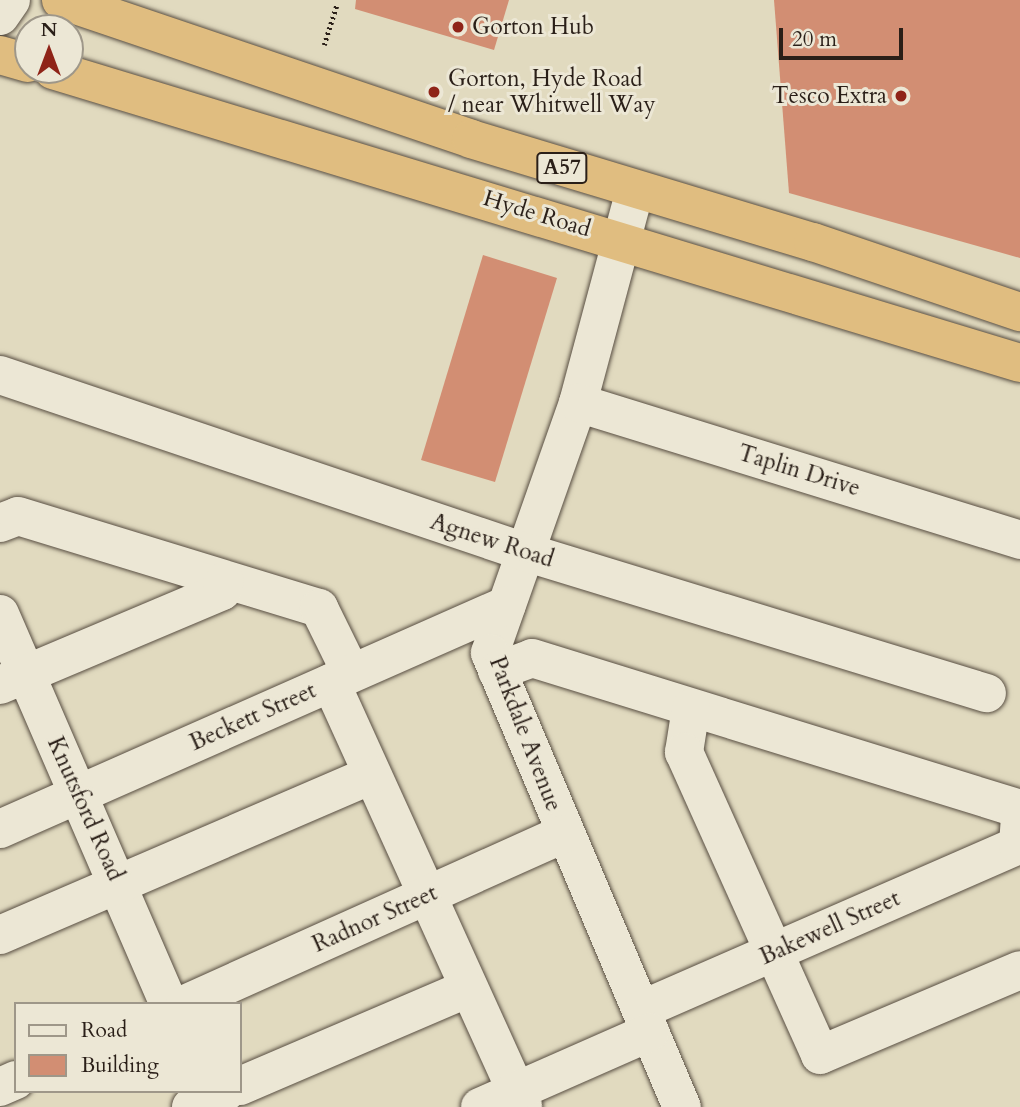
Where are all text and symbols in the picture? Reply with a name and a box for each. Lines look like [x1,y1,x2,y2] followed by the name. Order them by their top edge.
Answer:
[472,13,594,41] place label: Gorton Hub
[14,14,84,84] north arrow
[782,14,906,58] scale bar
[41,17,57,43] text: N
[450,19,466,35] marker: Gorton Hub
[792,25,837,54] text: 20 m
[448,65,656,119] place label: Gorton, Hyde Road / near Whitwell Way
[772,82,887,110] place label: Tesco Extra
[426,84,442,100] marker: Gorton, Hyde Road / near Whitwell Way
[893,88,909,104] marker: Tesco Extra
[536,150,588,186] road number: A57
[480,185,594,243] street label: Hyde Road
[735,439,863,503] street label: Taplin Drive
[427,508,557,574] street label: Agnew Road
[483,653,567,815] street label: Parkdale Avenue
[186,677,320,757] street label: Beckett Street
[41,733,129,885] street label: Knutsford Road
[308,879,442,959] street label: Radnor Street
[756,885,904,971] street label: Bakewell Street
[14,1002,242,1093] legend
[81,1016,127,1045] text: Road
[81,1051,159,1080] text: Building

